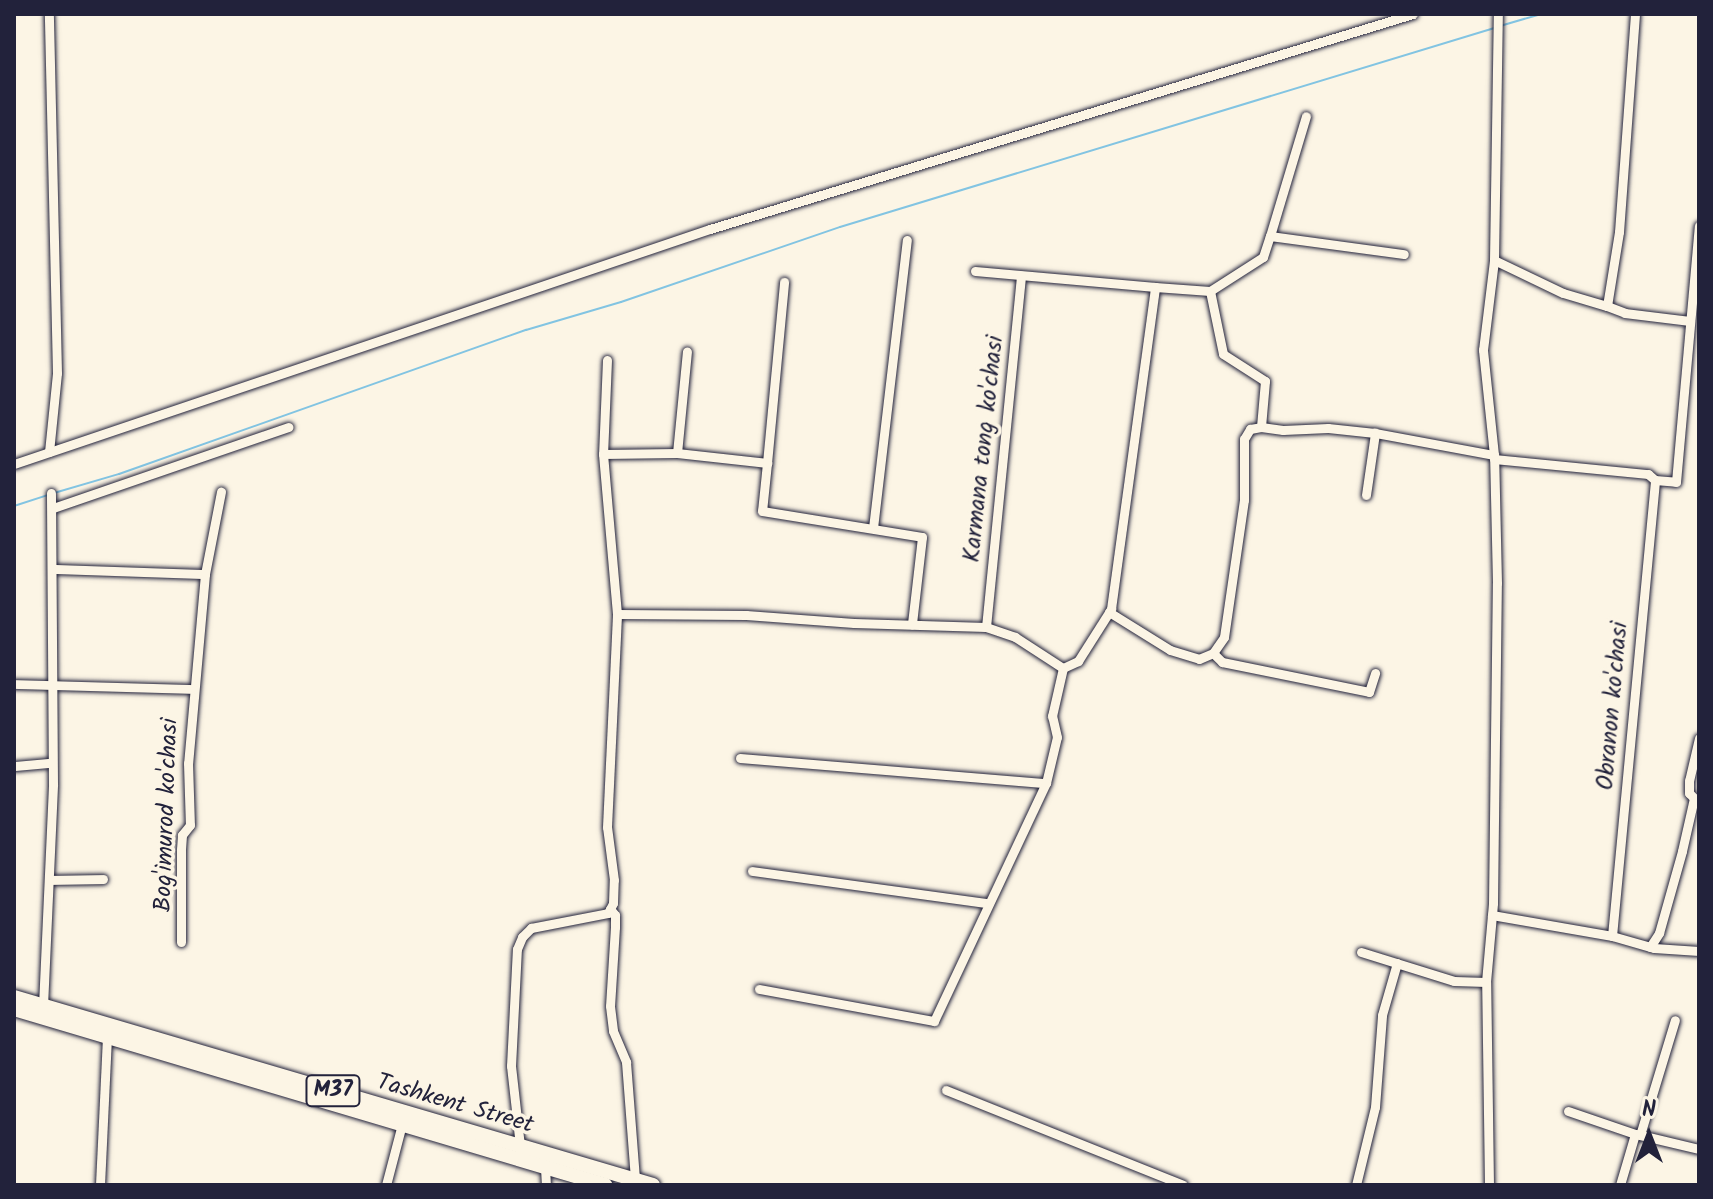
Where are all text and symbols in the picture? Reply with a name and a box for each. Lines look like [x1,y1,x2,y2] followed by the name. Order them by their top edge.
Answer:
[958,334,1010,564] street label: Karmana tong ko'chasi
[1591,621,1635,791] street label: Obranon ko'chasi
[149,717,185,913] street label: Bog'imurod ko'chasi
[373,1068,537,1140] street label: Tashkent Street
[305,1073,361,1109] road number: M37
[1642,1093,1656,1128] text: N
[1609,1095,1689,1175] north arrow

